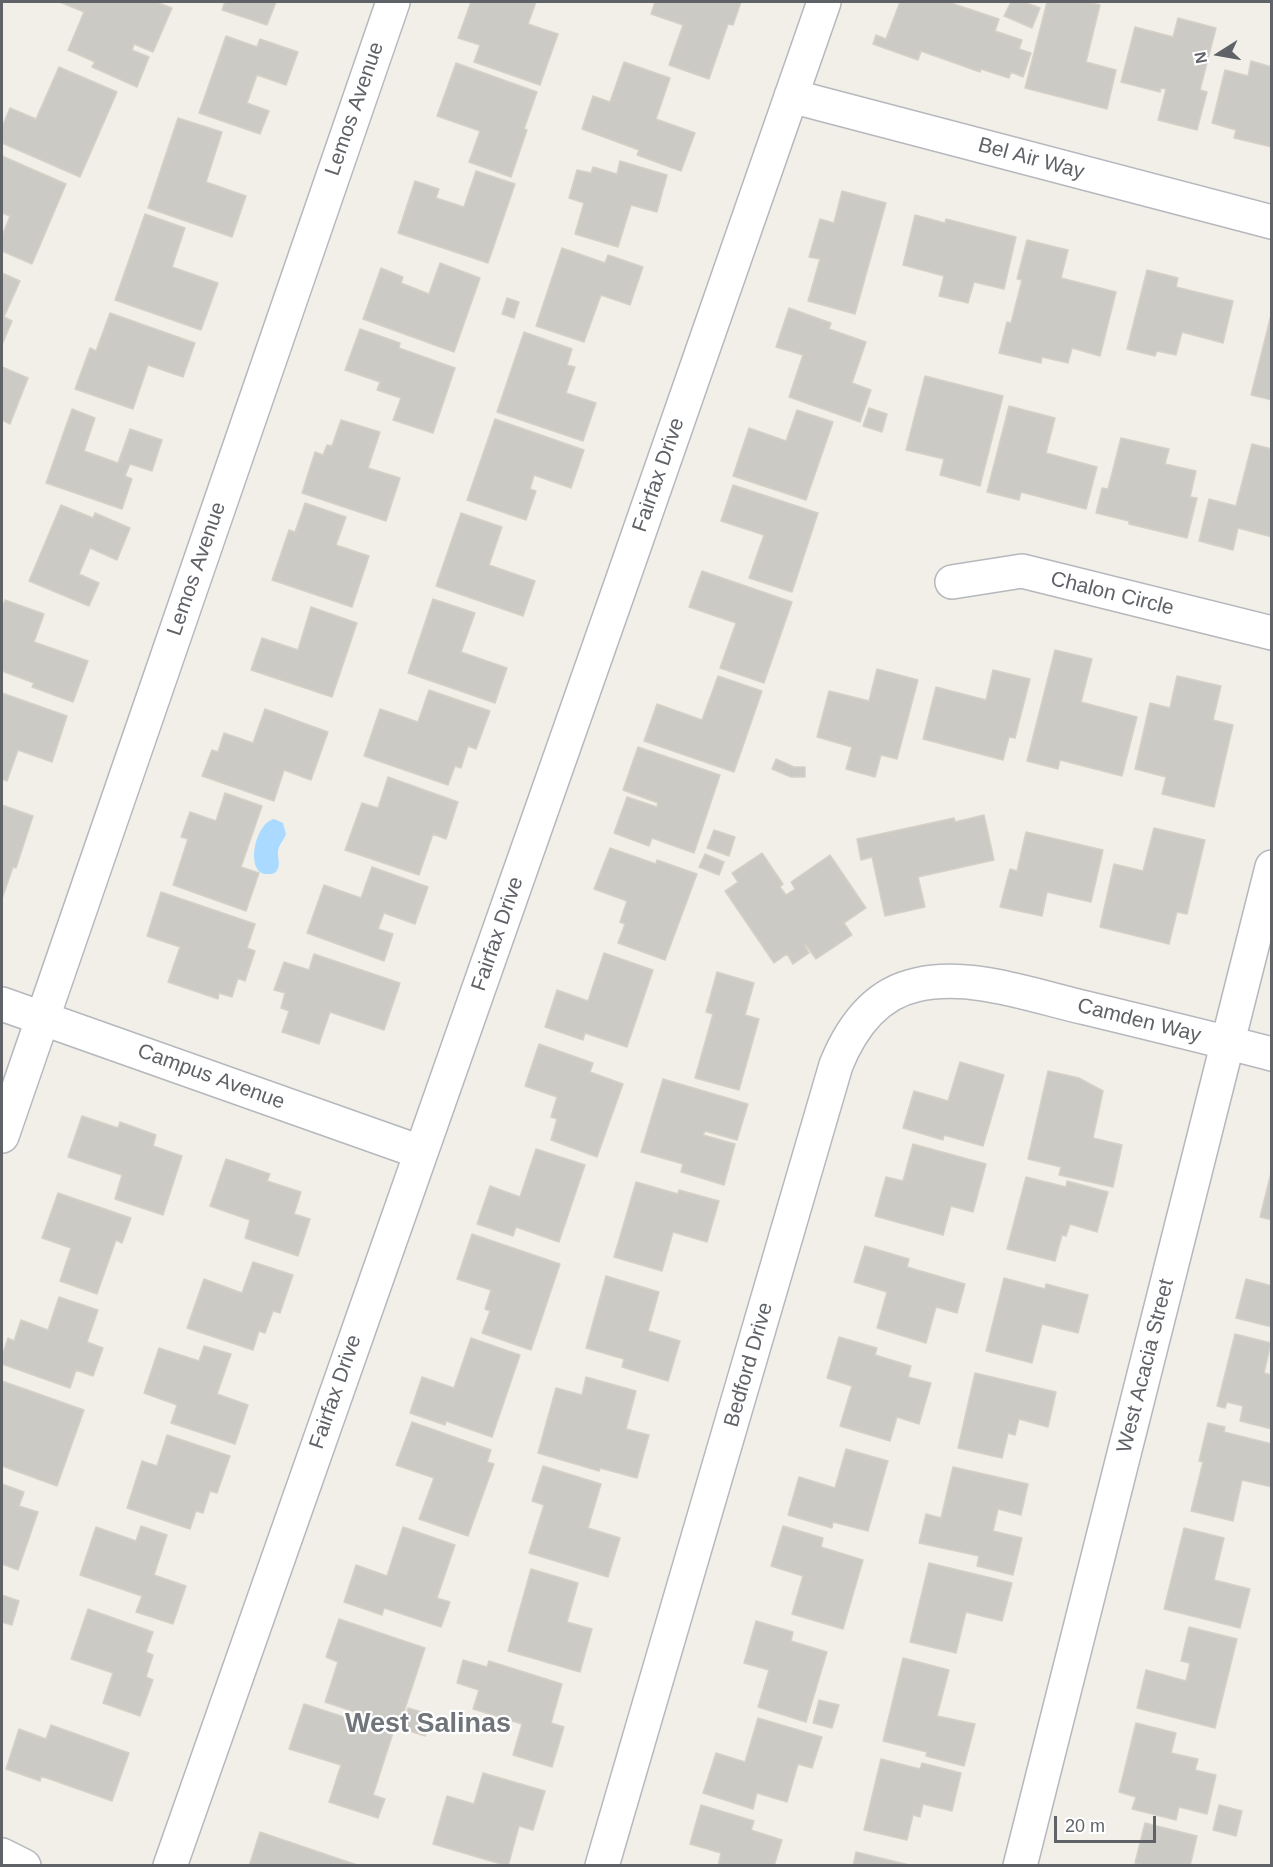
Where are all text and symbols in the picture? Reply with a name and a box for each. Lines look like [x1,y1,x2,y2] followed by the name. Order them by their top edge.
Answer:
[1189,24,1249,84] north arrow
[320,39,390,179] street label: Lemos Avenue
[1191,50,1210,65] text: N
[975,133,1087,185] street label: Bel Air Way
[628,415,690,535] street label: Fairfax Drive
[162,499,232,639] street label: Lemos Avenue
[1048,567,1176,621] street label: Chalon Circle
[467,874,529,994] street label: Fairfax Drive
[1075,993,1203,1049] street label: Camden Way
[134,1039,288,1115] street label: Campus Avenue
[1112,1277,1180,1455] street label: West Acacia Street
[719,1300,779,1430] street label: Bedford Drive
[305,1332,367,1452] street label: Fairfax Drive
[345,1709,511,1741] district label: West Salinas
[1057,1804,1159,1842] scale bar
[1065,1816,1105,1836] text: 20 m

